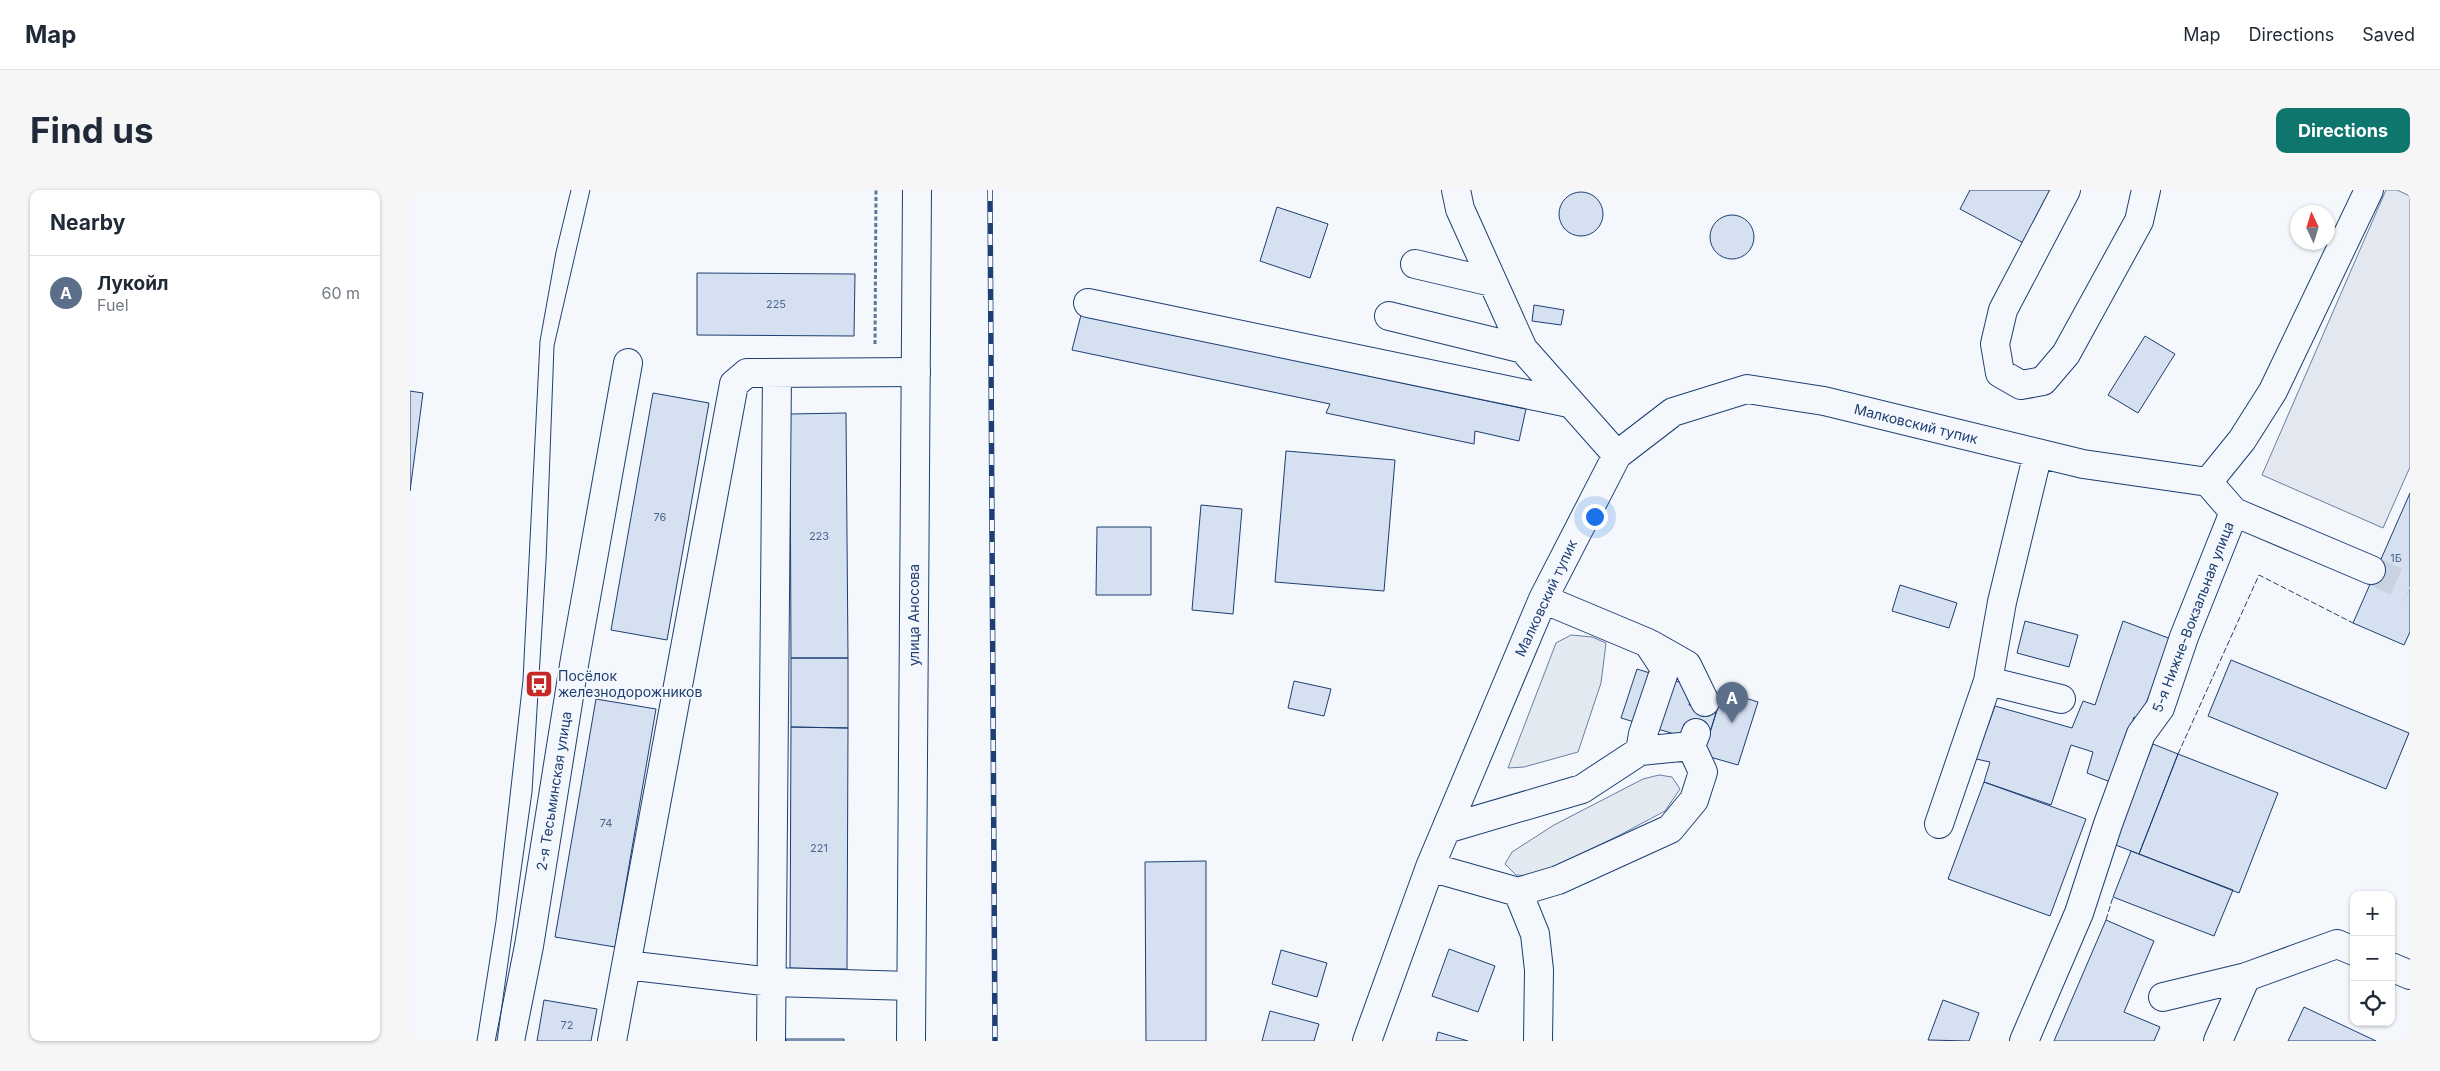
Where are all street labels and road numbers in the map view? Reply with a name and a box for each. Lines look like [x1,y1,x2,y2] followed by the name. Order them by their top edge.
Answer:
[1852,400,1980,447] street label: Малковский тупик
[2148,519,2237,714] street label: 5-я Нижне-Вокзальная улица
[1511,536,1580,659] street label: Малковский тупик
[905,564,922,666] street label: улица Аносова
[533,710,574,872] street label: 2-я Тесьминская улица

